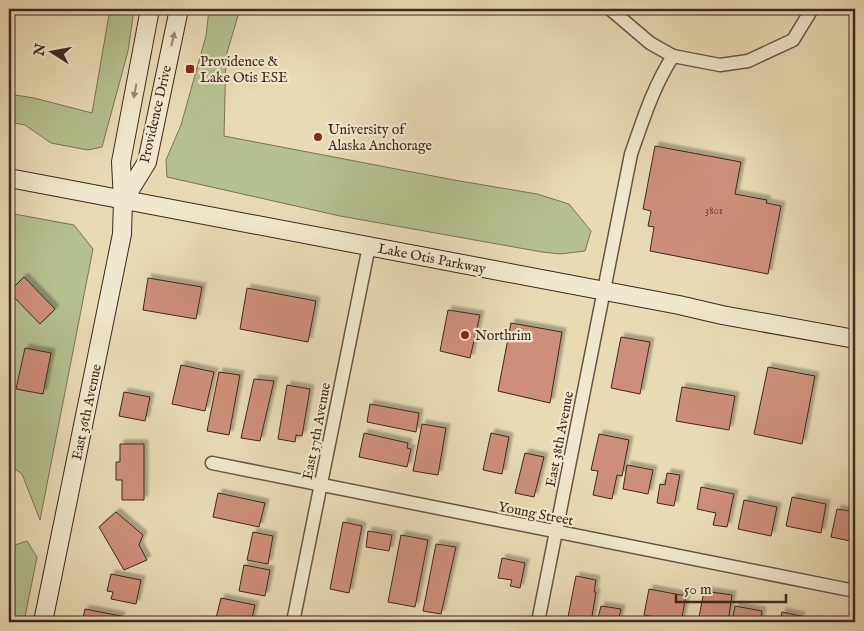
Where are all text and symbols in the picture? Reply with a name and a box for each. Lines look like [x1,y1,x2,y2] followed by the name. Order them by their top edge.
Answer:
[28,28,78,78] north arrow
[169,31,177,46] one-way arrow
[30,42,50,58] text: N
[200,53,288,87] place label: Providence & Lake Otis ESE
[136,63,176,165] street label: Providence Drive
[184,63,196,75] marker: Providence & Lake Otis ESE
[130,83,138,99] one-way arrow
[327,121,432,155] place label: University of Alaska Anchorage
[312,131,324,143] marker: University of Alaska Anchorage
[705,204,723,218] house number: 3801
[376,240,487,278] street label: Lake Otis Parkway
[475,327,532,345] place label: Northrim
[459,329,471,341] marker: Northrim
[68,362,106,462] street label: East 36th Avenue
[299,381,335,481] street label: East 37th Avenue
[542,389,578,489] street label: East 38th Avenue
[497,498,575,530] street label: Young Street
[676,571,786,603] scale bar
[684,580,712,599] text: 50 m

